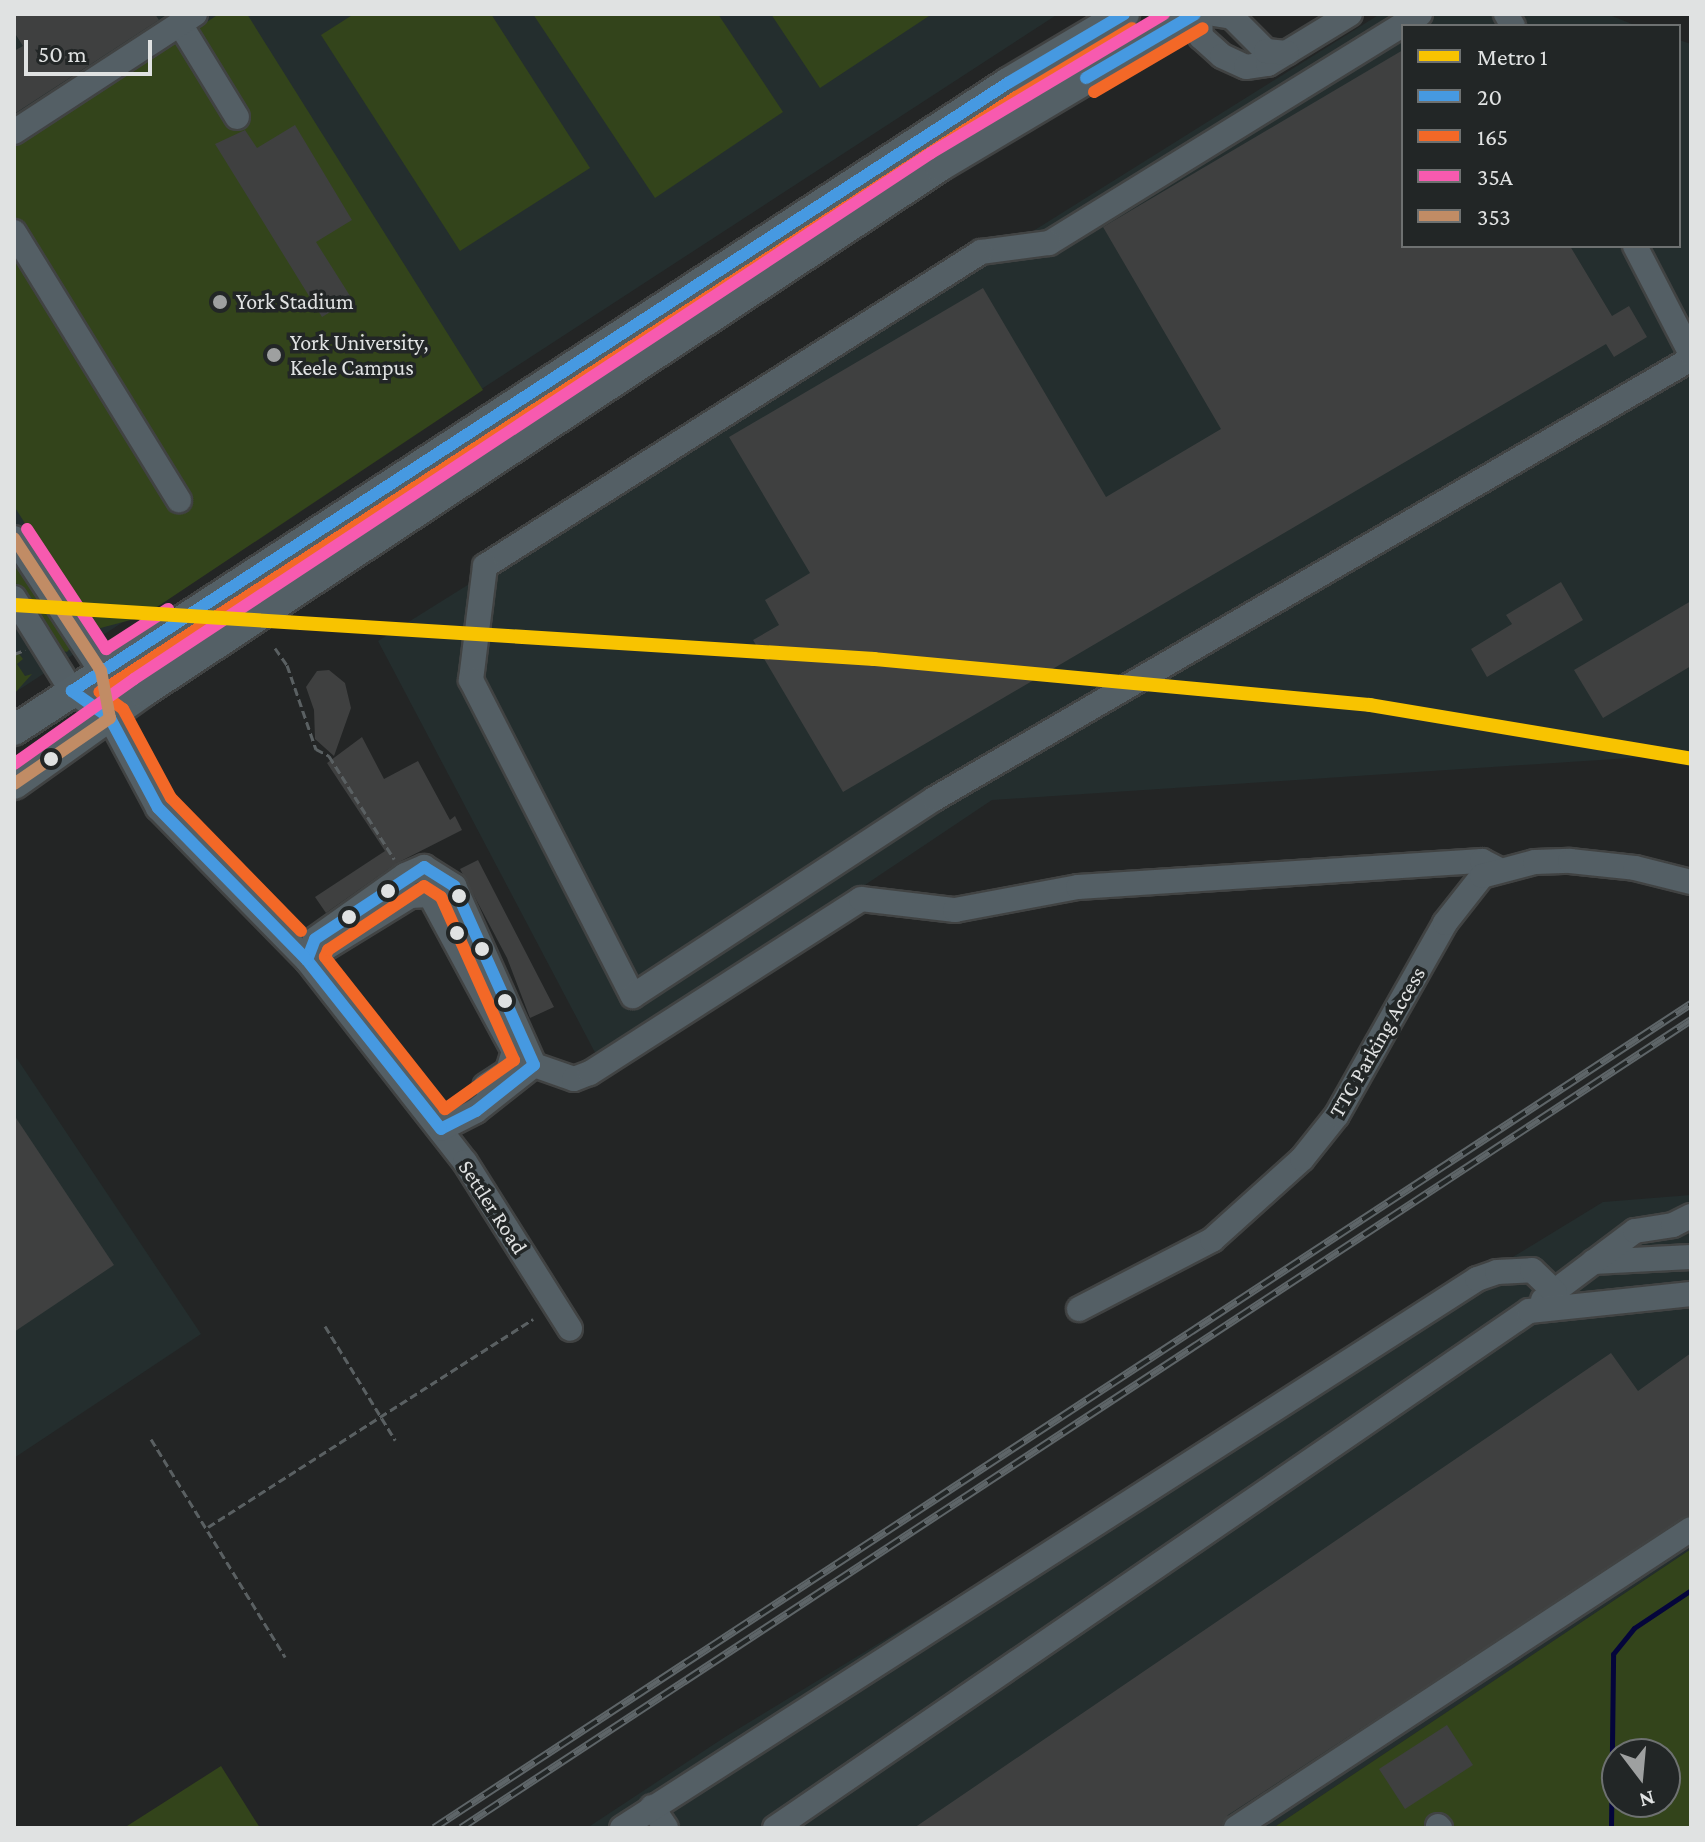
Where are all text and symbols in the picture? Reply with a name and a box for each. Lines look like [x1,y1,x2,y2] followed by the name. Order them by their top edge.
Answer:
[28,24,156,74] scale bar
[1401,24,1681,248] legend
[38,40,87,67] text: 50 m
[1477,43,1548,70] text: Metro 1
[1477,83,1502,110] text: 20
[1477,123,1508,150] text: 165
[1477,163,1513,190] text: 35A
[1477,203,1511,230] text: 353
[236,289,354,315] place label: York Stadium
[211,293,229,311] marker: York Stadium
[290,329,428,380] place label: York University, Keele Campus
[265,346,283,364] marker: York University, Keele Campus
[43,751,59,767] unlabelled marker
[380,883,396,899] unlabelled marker
[451,888,467,904] unlabelled marker
[341,909,357,925] unlabelled marker
[449,925,465,941] unlabelled marker
[474,941,490,957] unlabelled marker
[1323,962,1431,1122] street label: TTC Parking Access
[497,993,513,1009] unlabelled marker
[453,1155,533,1259] street label: Settler Road
[1601,1738,1681,1818] north arrow
[1637,1786,1658,1814] text: N

